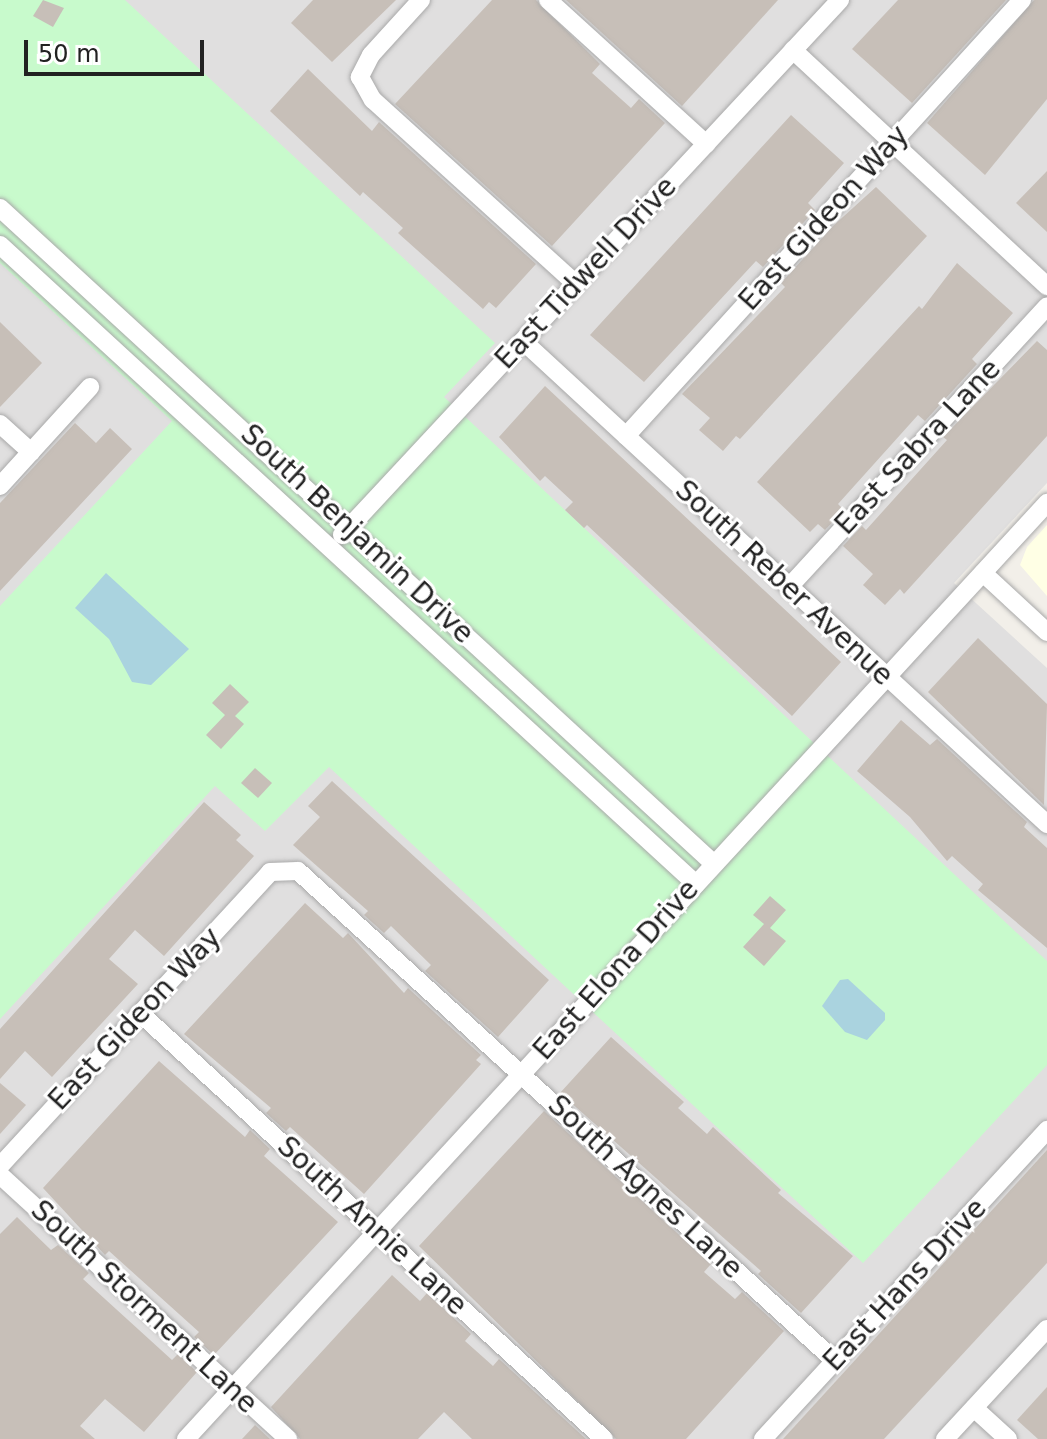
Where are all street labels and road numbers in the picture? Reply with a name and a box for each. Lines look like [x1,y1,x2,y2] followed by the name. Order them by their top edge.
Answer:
[732,119,916,317] street label: East Gideon Way
[488,170,684,376] street label: East Tidwell Drive
[828,352,1008,542] street label: East Sabra Lane
[234,417,480,651] street label: South Benjamin Drive
[668,473,900,693] street label: South Reber Avenue
[526,873,706,1067] street label: East Elona Drive
[42,921,228,1117] street label: East Gideon Way
[541,1088,749,1286] street label: South Agnes Lane
[270,1130,474,1322] street label: South Annie Lane
[817,1192,993,1378] street label: East Hans Drive
[24,1193,264,1421] street label: South Storment Lane

